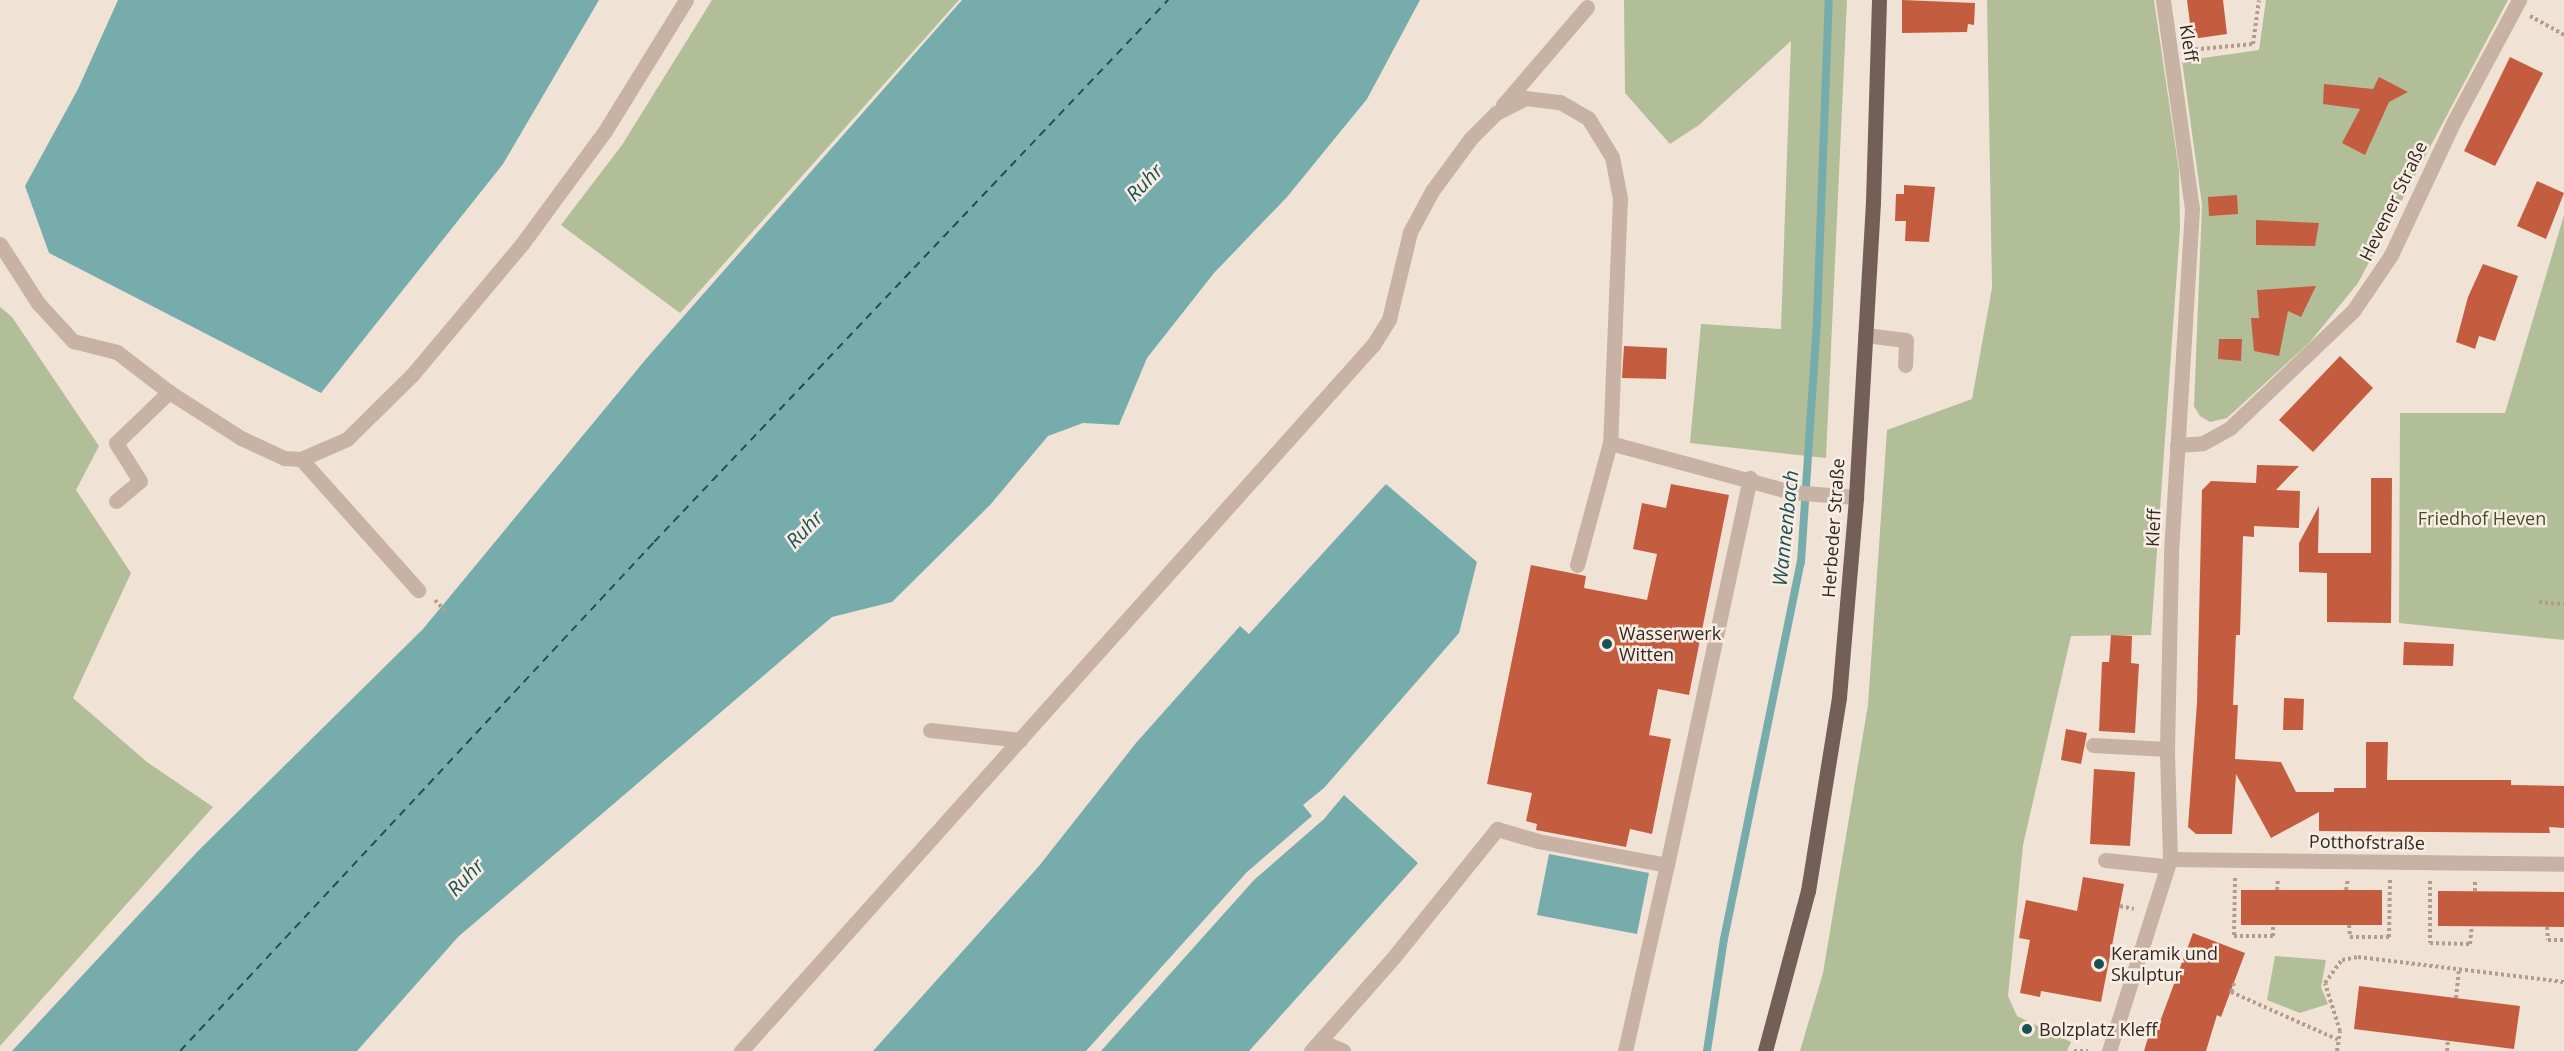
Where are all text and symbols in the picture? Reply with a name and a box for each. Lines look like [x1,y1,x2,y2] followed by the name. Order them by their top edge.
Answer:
[2175,23,2203,63] street label: Kleff
[2355,138,2431,264] street label: Hevener Straße
[1121,158,1167,206] water label: Ruhr
[1817,457,1849,599] street label: Herbeder Straße
[1767,469,1803,587] water label: Wannenbach
[781,505,827,553] water label: Ruhr
[2418,507,2546,529] park label: Friedhof Heven
[2141,509,2165,547] street label: Kleff
[1619,623,1721,666] place label: Wasserwerk Witten
[1600,637,1614,651] marker: Wasserwerk Witten
[2309,830,2425,854] street label: Potthofstraße
[442,853,488,901] water label: Ruhr
[2111,943,2218,986] place label: Keramik und Skulptur
[2092,957,2106,971] marker: Keramik und Skulptur
[2039,1018,2157,1040] place label: Bolzplatz Kleff
[2020,1022,2034,1036] marker: Bolzplatz Kleff

